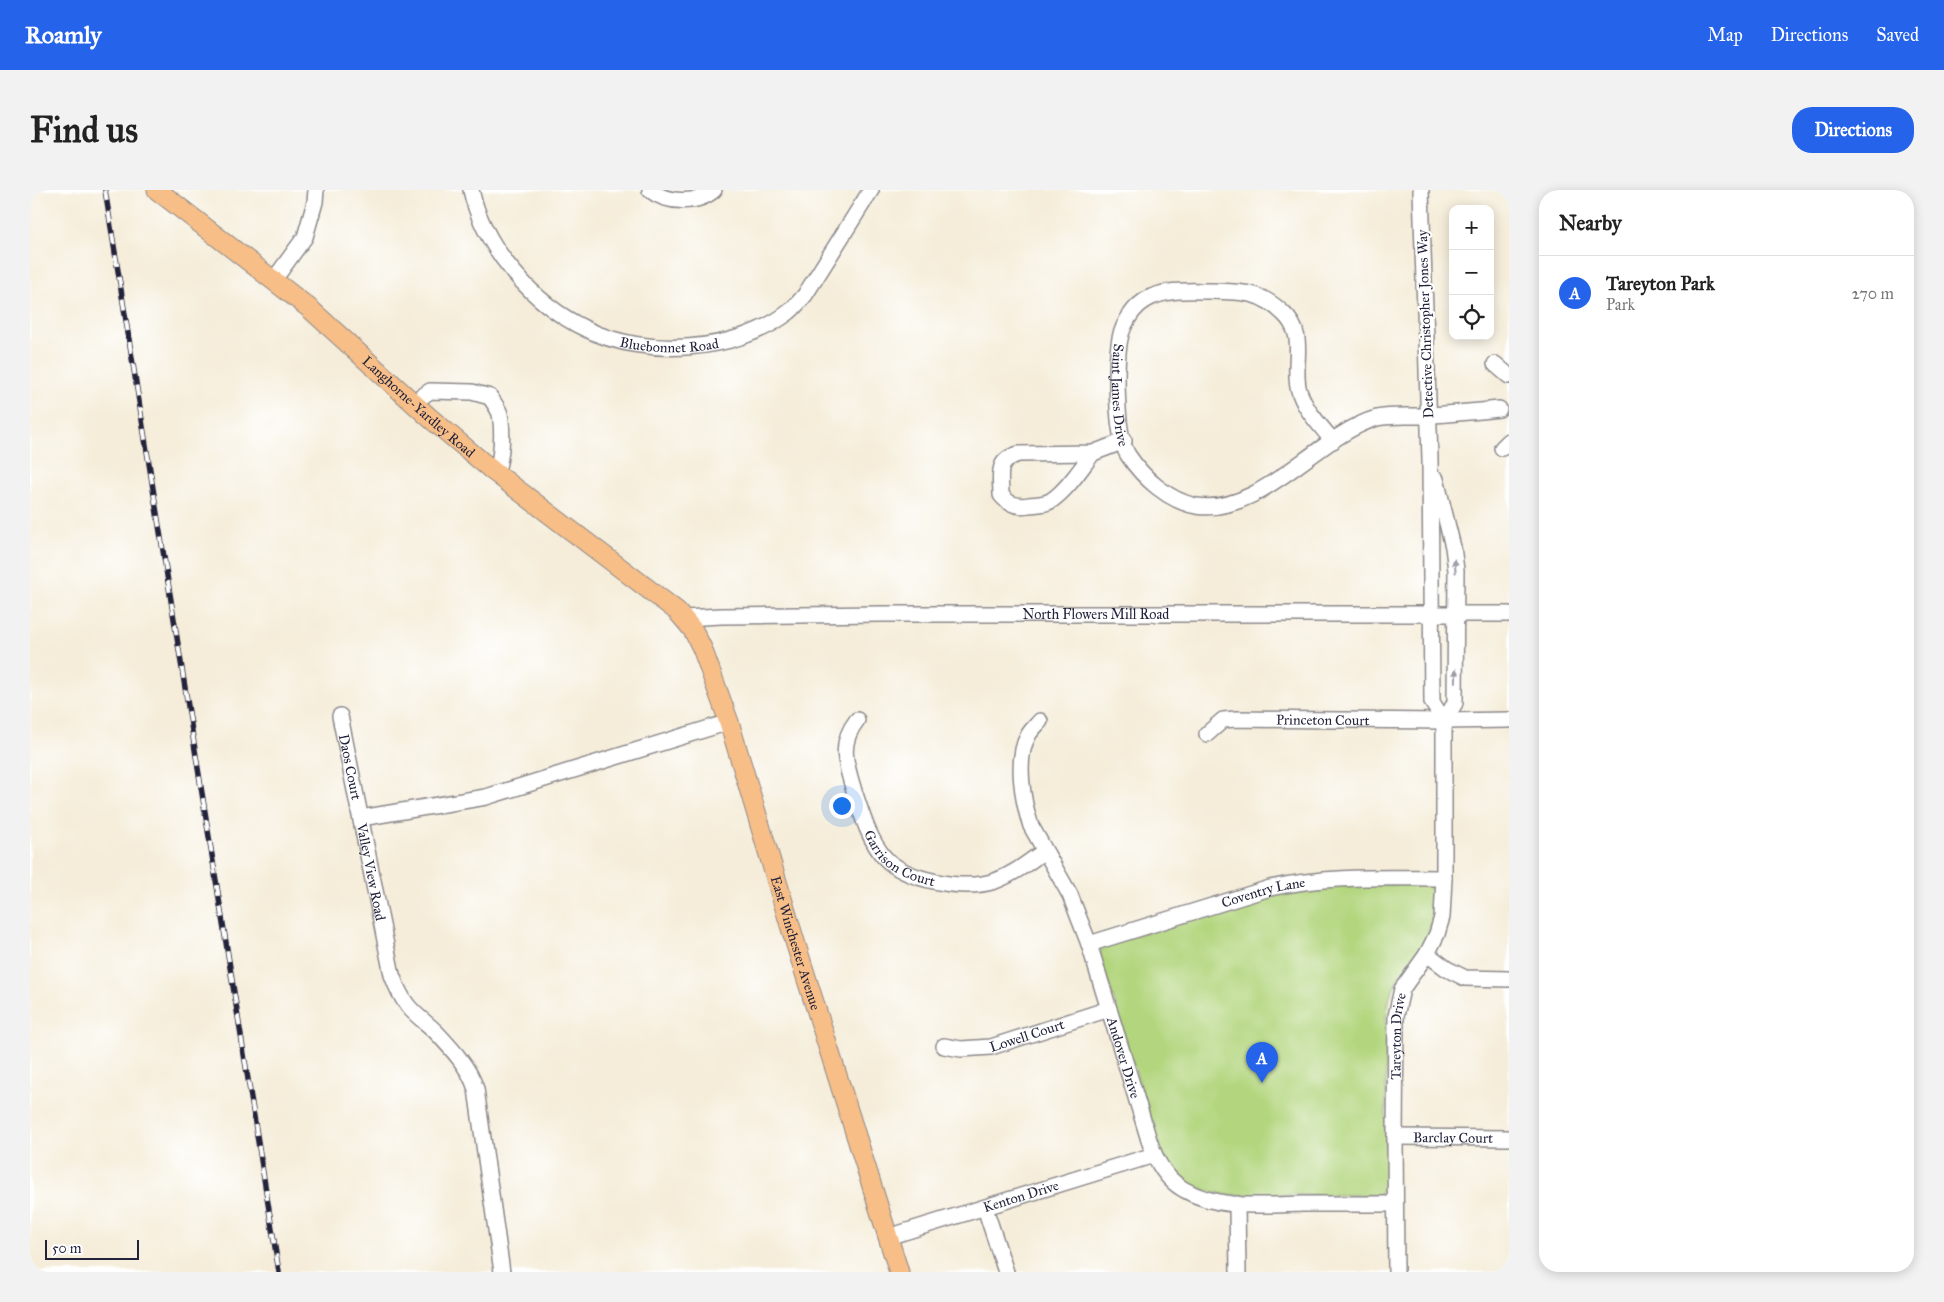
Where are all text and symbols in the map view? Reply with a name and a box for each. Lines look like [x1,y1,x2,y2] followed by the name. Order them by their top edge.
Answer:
[25,20,102,50] text: Roamly
[1707,24,1743,46] text: Map
[1771,24,1848,46] text: Directions
[1876,24,1919,46] text: Saved
[1792,107,1914,153] button: Directions
[30,109,138,152] text: Find us
[1449,205,1494,340] map controls
[1449,205,1494,250] button: +
[1559,210,1622,236] text: Nearby
[1414,229,1438,419] street label: Detective Christopher Jones Way
[1449,250,1494,295] button: −
[1606,272,1715,295] text: Tareyton Park
[1570,284,1580,303] text: A
[1852,284,1894,303] text: 270 m
[1449,295,1494,340] button: locate
[1606,295,1635,314] text: Park
[618,334,720,356] street label: Bluebonnet Road
[1107,343,1132,449] street label: Saint James Drive
[359,353,478,461] street label: Langhorne-Yardley Road
[1451,557,1459,573] one-way arrow
[1023,606,1169,623] street label: North Flowers Mill Road
[1452,668,1460,684] one-way arrow
[1276,711,1370,729] street label: Princeton Court
[335,733,365,801] street label: Daos Court
[829,793,855,819] your location
[353,821,389,922] street label: Valley View Road
[860,827,937,890] street label: Garrison Court
[767,874,824,1012] street label: East Winchester Avenue
[1219,874,1306,912] street label: Coventry Lane
[1387,991,1410,1080] street label: Tareyton Drive
[1103,1014,1144,1101] street label: Andover Drive
[988,1016,1066,1056] street label: Lowell Court
[1246,1042,1278,1083] pin: A
[1413,1129,1493,1147] street label: Barclay Court
[981,1177,1061,1216] street label: Kenton Drive
[45,1237,139,1260] scale bar
[52,1240,81,1257] text: 50 m

